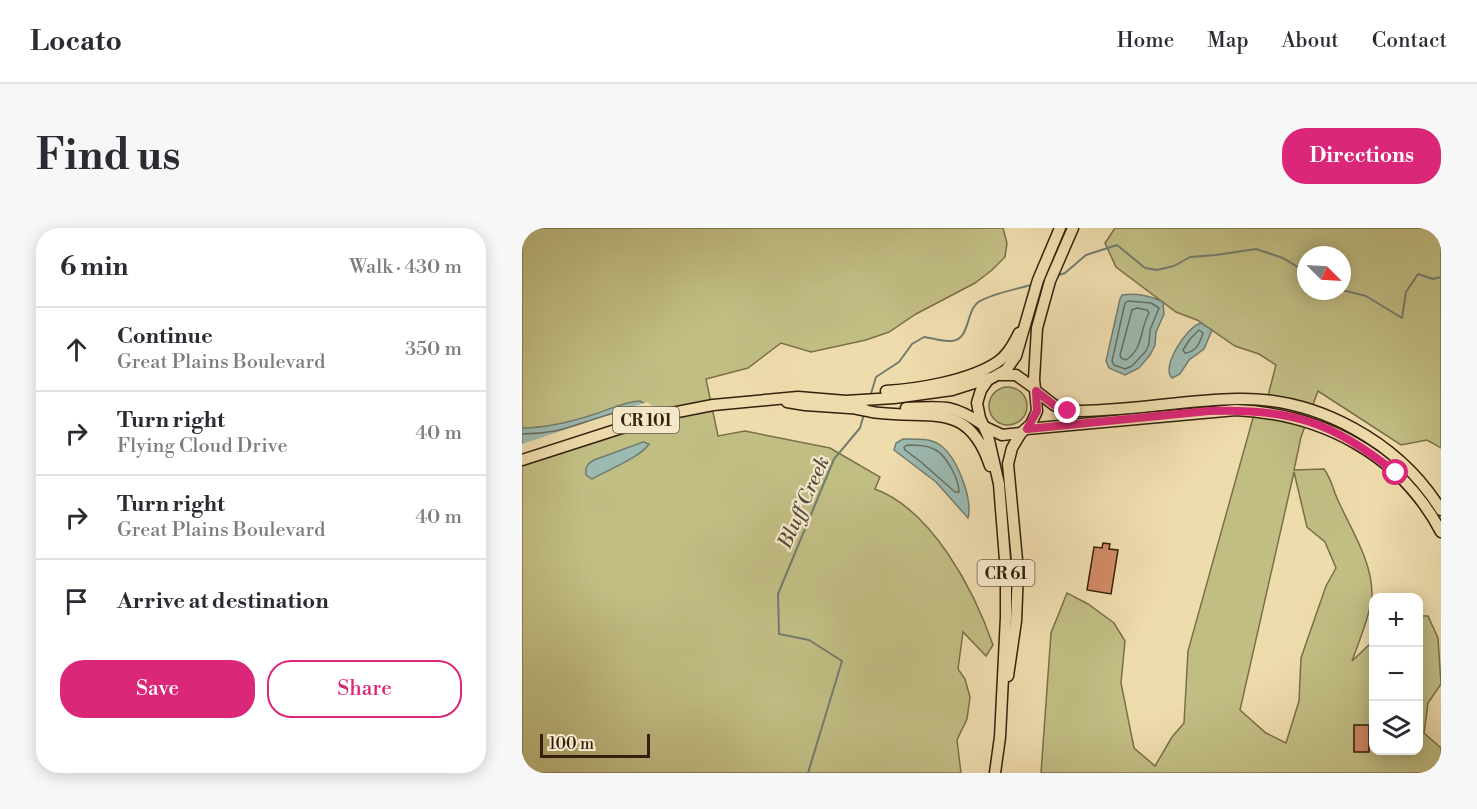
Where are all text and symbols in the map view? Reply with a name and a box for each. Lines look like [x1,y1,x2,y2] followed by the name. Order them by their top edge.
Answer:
[30,24,122,59] text: Locato
[1117,28,1174,54] text: Home
[1207,28,1249,54] text: Map
[1282,28,1339,54] text: About
[1372,28,1447,54] text: Contact
[1282,128,1441,184] button: Directions
[36,130,180,183] text: Find us
[1297,246,1351,300] north arrow
[60,251,128,283] text: 6 min
[349,255,462,280] text: Walk · 430 m
[117,323,213,350] text: Continue
[60,333,93,366] icon: ahead
[405,337,462,362] text: 350 m
[117,350,325,375] text: Great Plains Boulevard
[1054,397,1080,423] route end
[117,407,225,434] text: Turn right
[613,407,679,433] road number: CR 101
[60,417,93,450] icon: right
[415,421,462,446] text: 40 m
[117,434,288,459] text: Flying Cloud Drive
[773,453,836,553] water label: Bluff Creek
[1382,459,1408,485] route start
[117,491,225,518] text: Turn right
[60,501,93,534] icon: right
[415,505,462,530] text: 40 m
[117,518,325,543] text: Great Plains Boulevard
[978,560,1034,586] road number: CR 61
[60,585,93,618] icon: arrive
[117,588,329,615] text: Arrive at destination
[1369,593,1423,755] map controls
[1369,593,1423,647] button: +
[1369,647,1423,701] button: −
[60,660,255,718] button: Save
[267,660,462,718] button: Share
[1369,701,1423,755] button: layers
[540,731,650,758] scale bar
[549,734,594,754] text: 100 m

